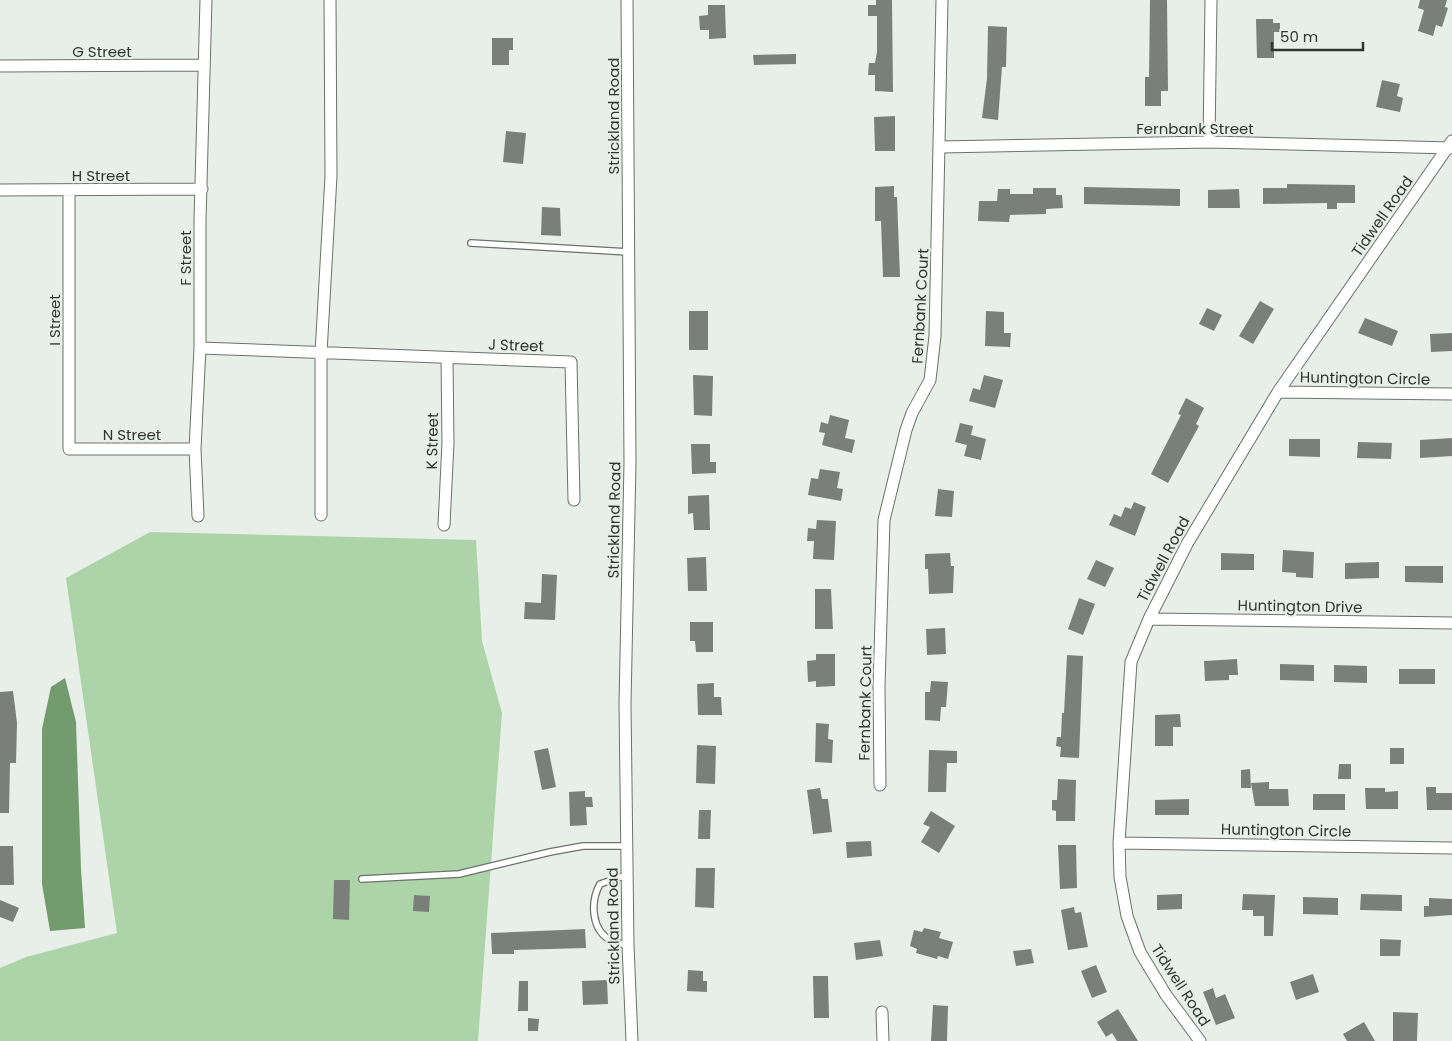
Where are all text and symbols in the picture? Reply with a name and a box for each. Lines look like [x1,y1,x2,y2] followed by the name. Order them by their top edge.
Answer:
[1272,20,1363,52] scale bar
[1280,26,1318,47] text: 50 m
[72,41,132,62] street label: G Street
[603,58,624,174] street label: Strickland Road
[1136,118,1254,139] street label: Fernbank Street
[72,165,130,186] street label: H Street
[1346,172,1418,260] street label: Tidwell Road
[175,230,196,286] street label: F Street
[906,248,934,364] street label: Fernbank Court
[44,294,65,346] street label: I Street
[488,334,544,356] street label: J Street
[1300,366,1430,390] street label: Huntington Circle
[421,412,443,470] street label: K Street
[103,424,161,445] street label: N Street
[602,461,626,579] street label: Strickland Road
[1132,513,1194,605] street label: Tidwell Road
[1237,594,1363,618] street label: Huntington Drive
[853,645,877,761] street label: Fernbank Court
[1221,818,1351,842] street label: Huntington Circle
[601,867,625,985] street label: Strickland Road
[1147,940,1215,1030] street label: Tidwell Road

